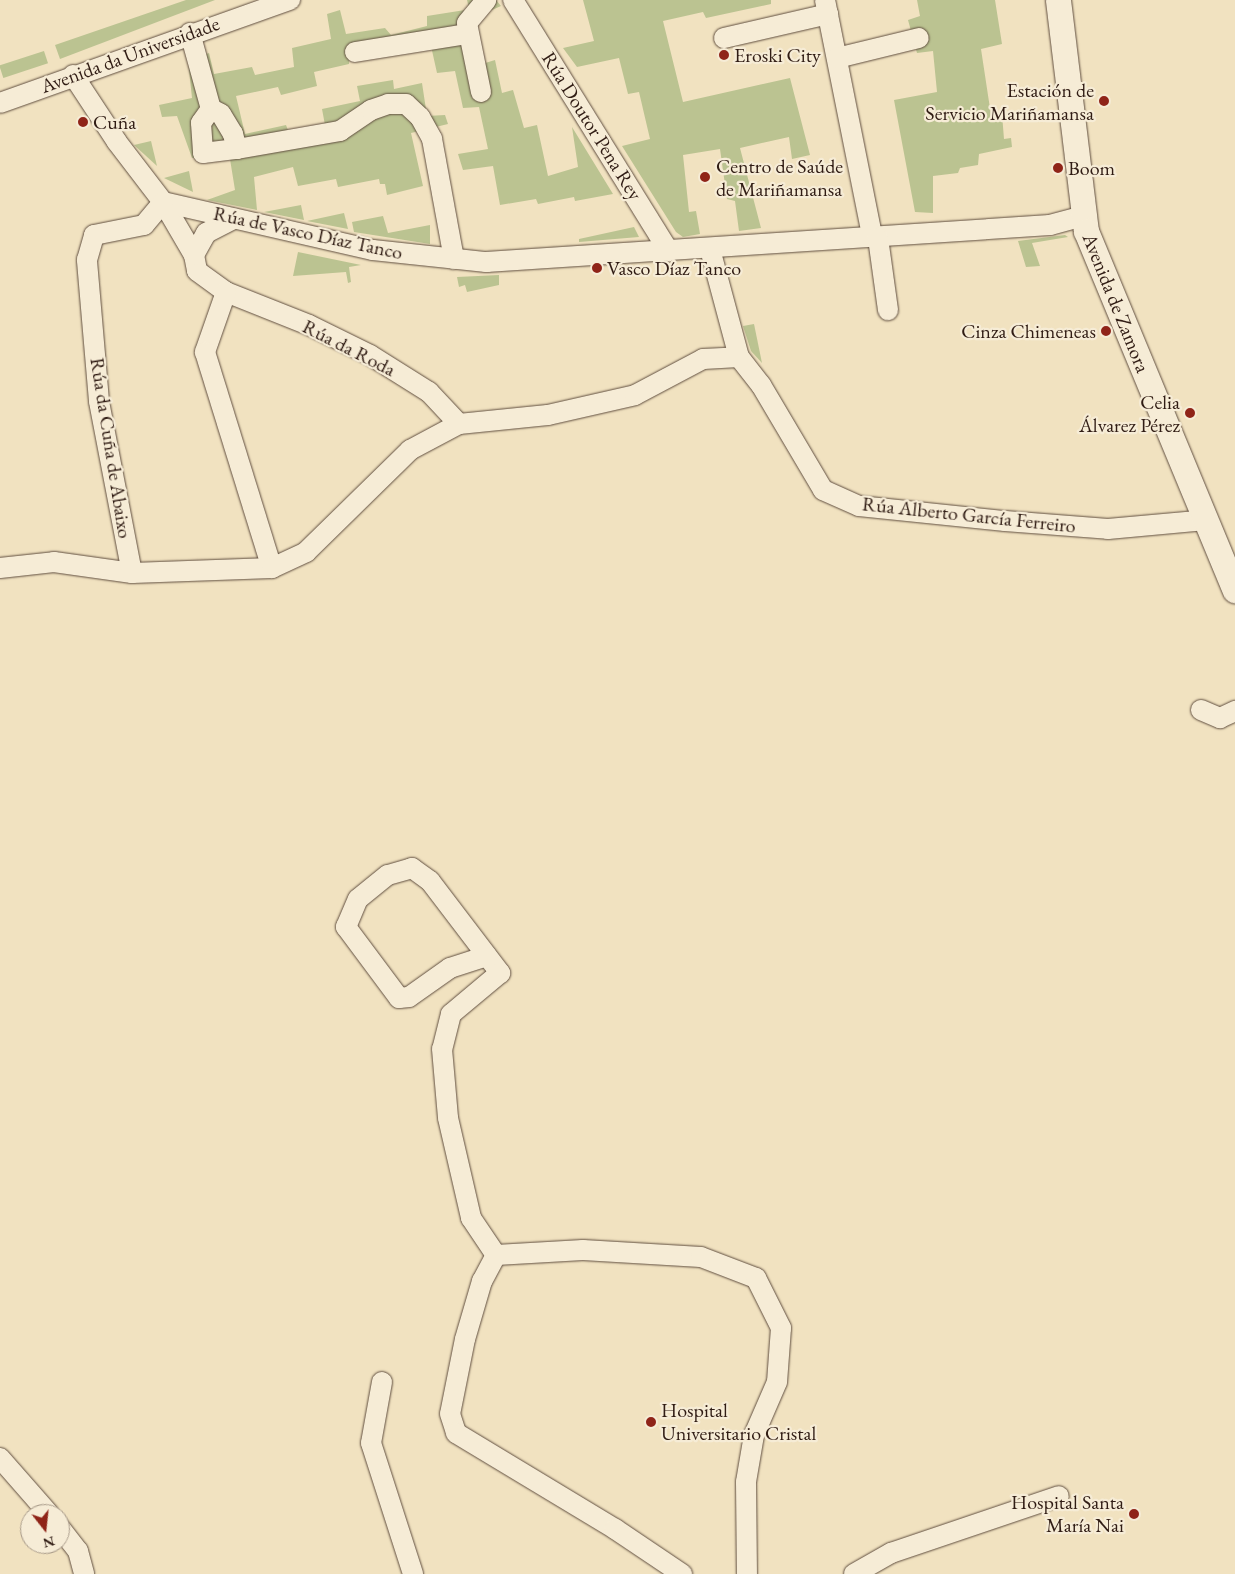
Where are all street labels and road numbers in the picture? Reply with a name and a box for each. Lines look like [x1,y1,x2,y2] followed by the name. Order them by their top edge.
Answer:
[37,11,223,99] street label: Avenida da Universidade
[537,47,647,205] street label: Rúa Doutor Pena Rey
[211,201,405,265] street label: Rúa de Vasco Díaz Tanco
[1077,230,1155,376] street label: Avenida de Zamora
[298,314,400,382] street label: Rúa da Roda
[85,356,137,540] street label: Rúa da Cuña de Abaixo
[861,492,1077,538] street label: Rúa Alberto García Ferreiro

